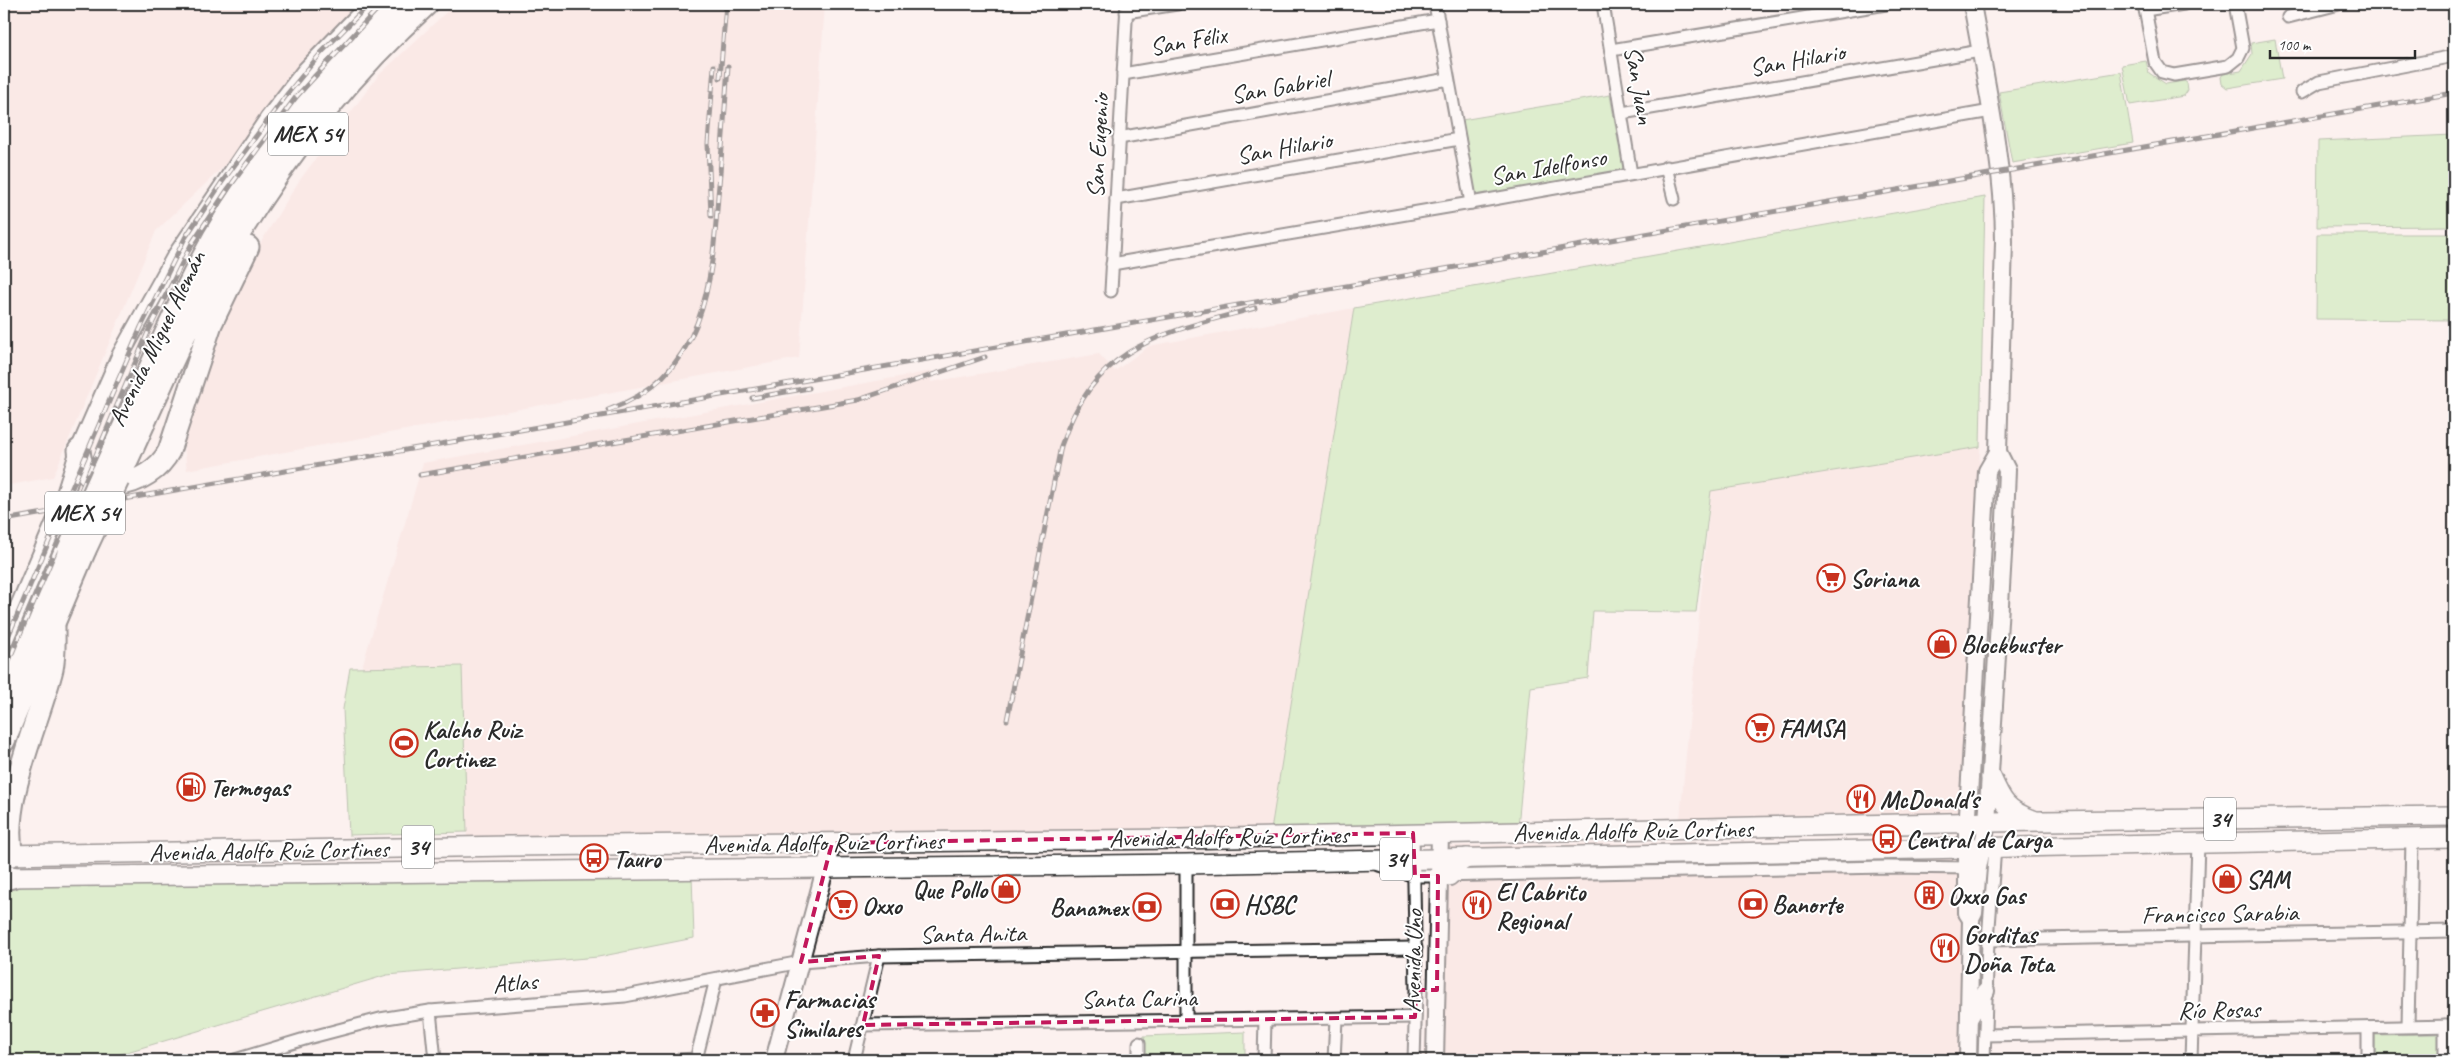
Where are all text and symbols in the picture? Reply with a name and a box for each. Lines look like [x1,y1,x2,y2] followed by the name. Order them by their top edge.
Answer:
[1147,18,1231,63] street label: San Félix
[2270,28,2416,60] scale bar
[1747,35,1850,84] street label: San Hilario
[2278,36,2312,55] text: 100 m
[1616,44,1662,127] street label: San Juan
[1228,62,1337,111] street label: San Gabriel
[1079,90,1117,199] street label: San Eugenio
[268,112,348,156] road number: MEX 54
[1234,123,1337,172] street label: San Hilario
[1488,141,1610,193] street label: San Idelfonso
[101,245,214,431] street label: Avenida Miguel Alemán
[45,492,125,534] road number: MEX 54
[1816,563,1846,593] supermarket icon: Soriana
[1850,563,1920,595] place label: Soriana
[1927,629,1957,659] shop icon: Blockbuster
[1961,629,2064,661] place label: Blockbuster
[1745,713,1775,743] supermarket icon: FAMSA
[1779,713,1846,745] place label: FAMSA
[423,714,524,775] place label: Kalcho Ruiz Cortinez
[389,728,419,758] sports icon: Kalcho Ruiz Cortinez
[176,772,206,802] fuel station icon: Termogas
[210,772,291,804] place label: Termogas
[1846,784,1876,814] restaurant icon: McDonald's
[1880,784,1981,816] place label: McDonald's
[2204,798,2236,841] road number: 34
[1513,813,1756,849] street label: Avenida Adolfo Ruíz Cortines
[1109,819,1352,855] street label: Avenida Adolfo Ruíz Cortines
[1872,824,1902,854] bus stop icon: Central de Carga
[1906,824,2053,856] place label: Central de Carga
[704,825,947,861] street label: Avenida Adolfo Ruíz Cortines
[402,826,434,869] road number: 34
[149,833,392,869] street label: Avenida Adolfo Ruíz Cortines
[1380,838,1412,881] road number: 34
[579,843,609,873] bus stop icon: Tauro
[613,843,663,875] place label: Tauro
[2212,864,2242,894] shop icon: SAM
[2246,864,2291,896] place label: SAM
[913,874,989,906] place label: Que Pollo
[991,874,1021,904] shop icon: Que Pollo
[1496,876,1587,937] place label: El Cabrito Regional
[1914,880,1944,910] building icon: Oxxo Gas
[1948,880,2027,912] place label: Oxxo Gas
[1210,889,1240,919] bank icon: HSBC
[1244,889,1298,921] place label: HSBC
[1738,889,1768,919] bank icon: Banorte
[1772,889,1844,921] place label: Banorte
[828,890,858,920] supermarket icon: Oxxo
[862,890,904,922] place label: Oxxo
[1462,890,1492,920] restaurant icon: El Cabrito Regional
[1050,892,1130,924] place label: Banamex
[1132,892,1162,922] bank icon: Banamex
[2141,897,2301,931] street label: Francisco Sarabia
[1396,908,1430,1013] street label: Avenida Uno
[920,917,1028,951] street label: Santa Anita
[1964,919,2056,980] place label: Gorditas Doña Tota
[1930,933,1960,963] restaurant icon: Gorditas Doña Tota
[492,965,541,1001] street label: Atlas
[1081,982,1199,1016] street label: Santa Carina
[784,984,877,1045] place label: Farmacias Similares
[2178,993,2263,1027] street label: Río Rosas
[750,998,780,1028] pharmacy icon: Farmacias Similares

